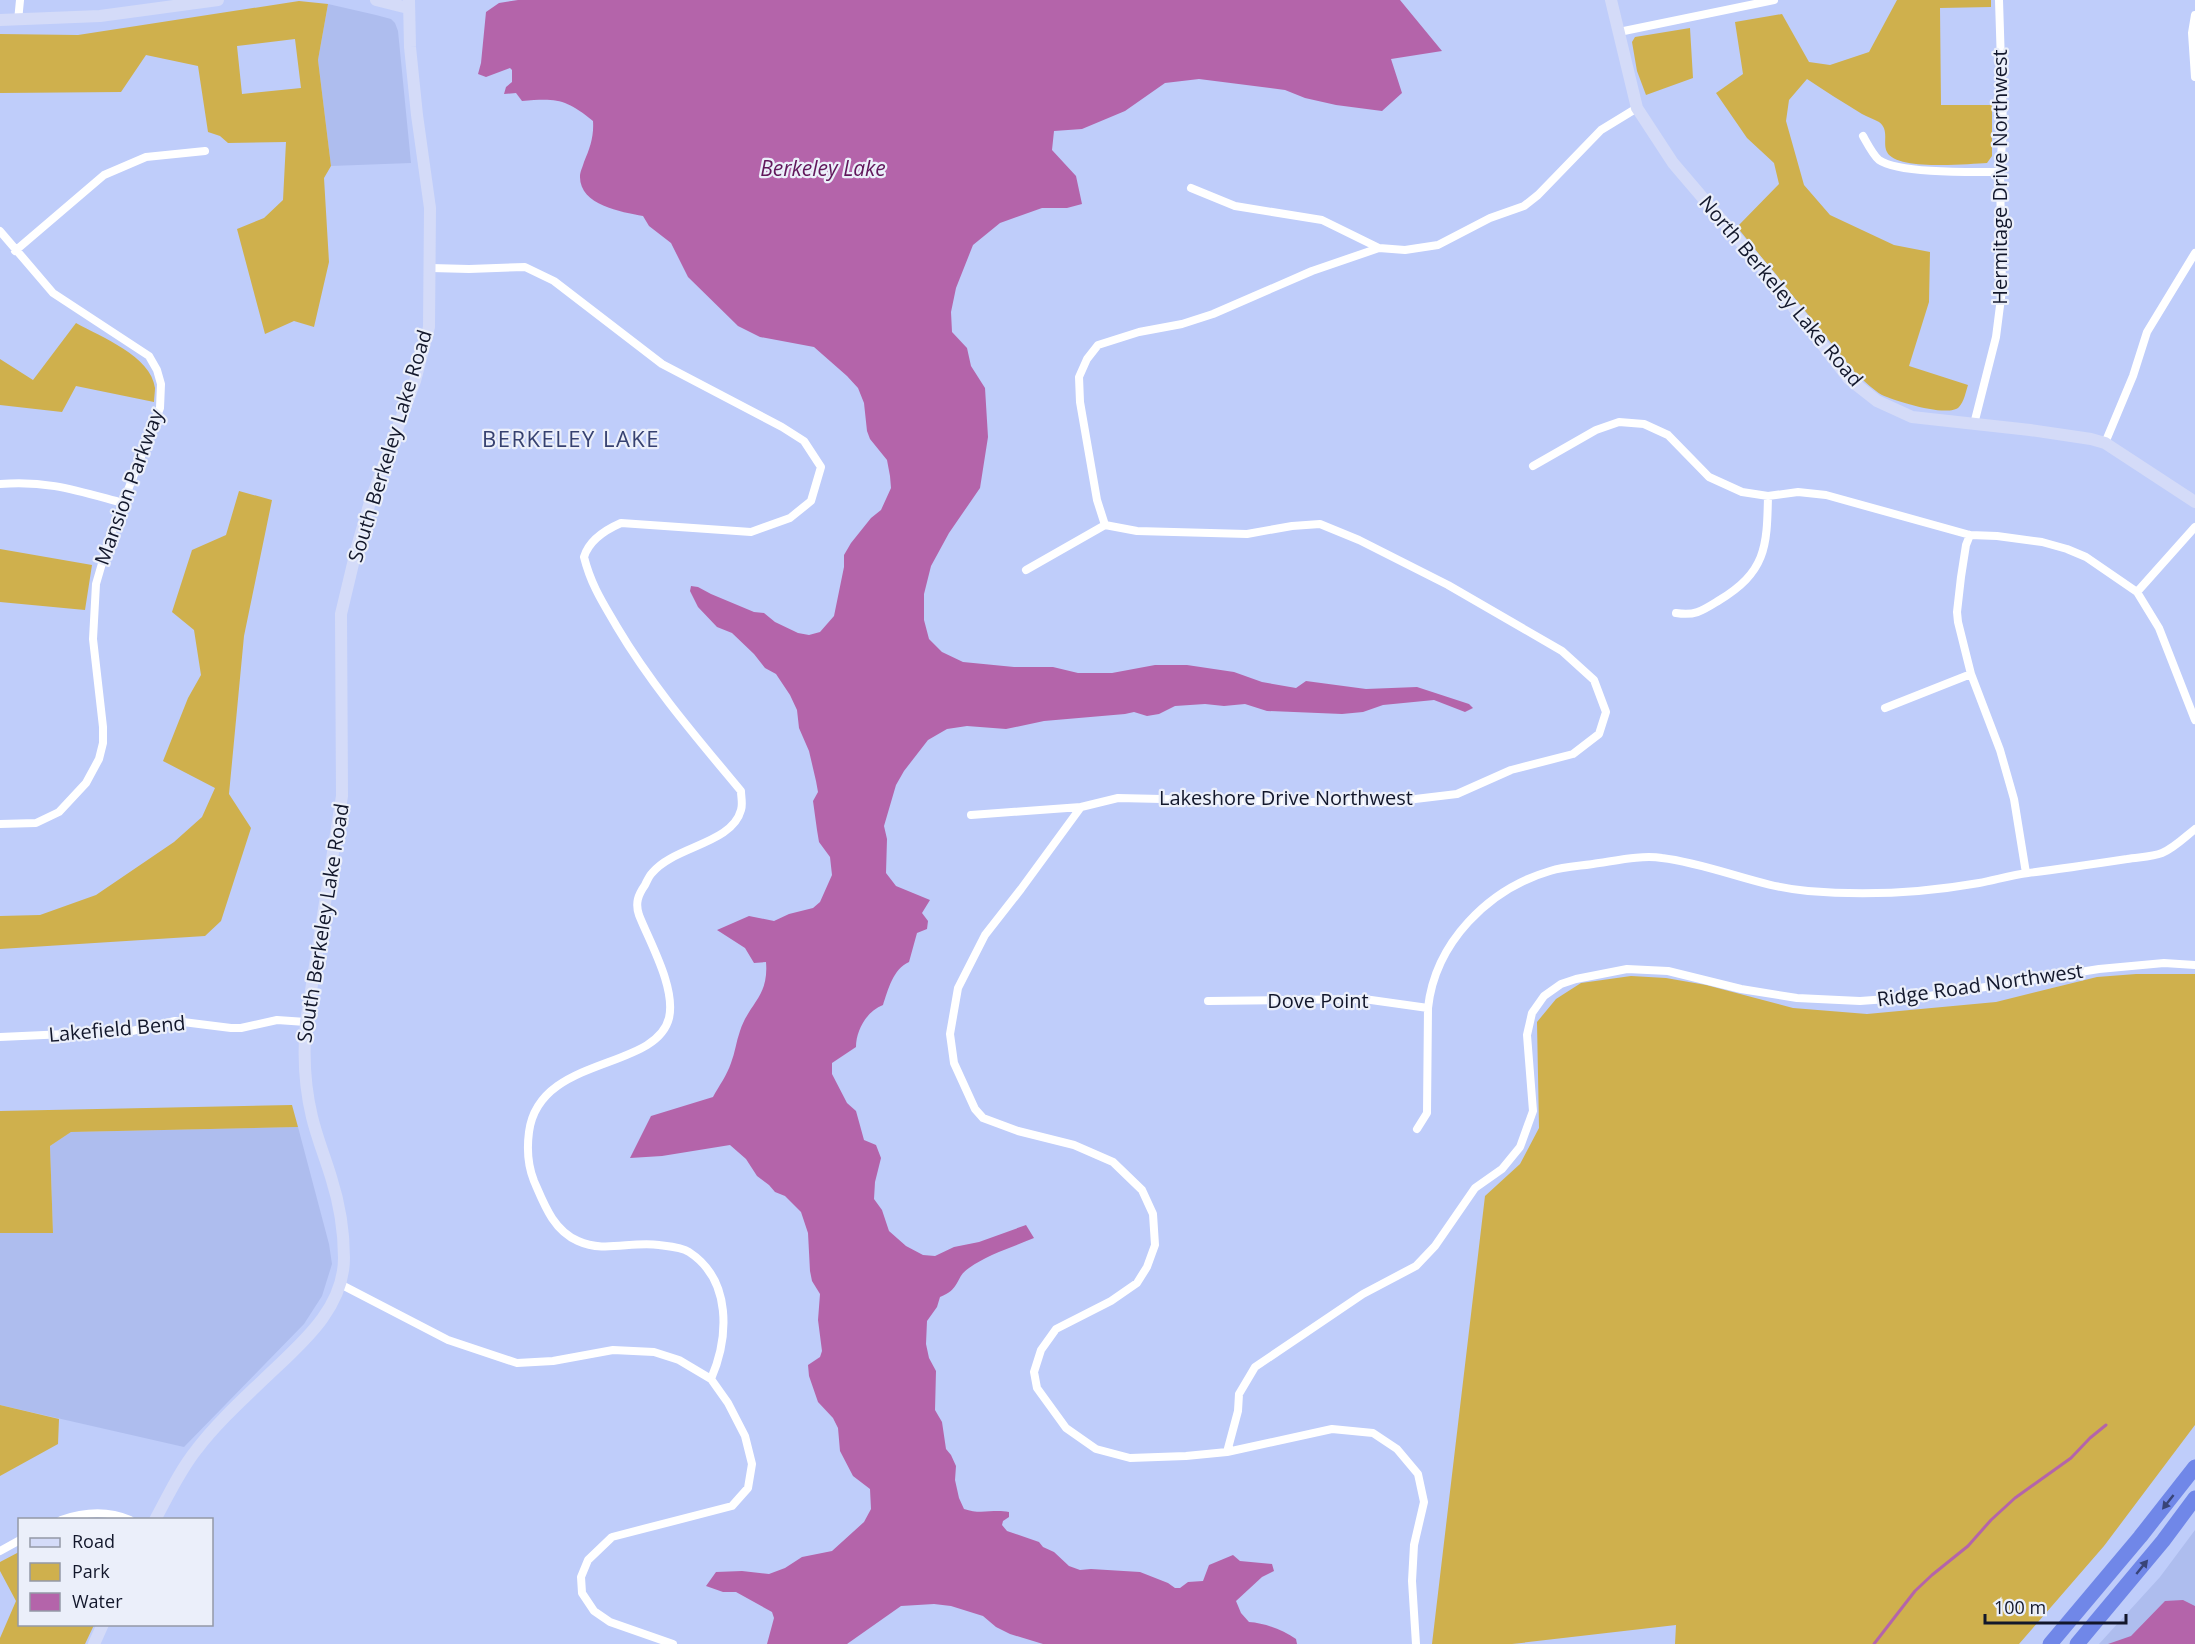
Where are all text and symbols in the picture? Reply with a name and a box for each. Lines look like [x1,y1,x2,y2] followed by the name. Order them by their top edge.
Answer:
[1986,49,2013,305] street label: Hermitage Drive Northwest
[760,154,886,182] water label: Berkeley Lake
[1693,189,1869,392] street label: North Berkeley Lake Road
[341,326,438,565] street label: South Berkeley Lake Road
[88,404,170,568] street label: Mansion Parkway
[482,423,660,453] district label: BERKELEY LAKE
[1159,784,1413,811] street label: Lakeshore Drive Northwest
[290,801,355,1044] street label: South Berkeley Lake Road
[1875,957,2085,1012] street label: Ridge Road Northwest
[1267,987,1369,1014] street label: Dove Point
[47,1009,187,1048] street label: Lakefield Bend
[2162,1494,2174,1510] one-way arrow
[18,1518,213,1626] legend
[72,1529,115,1553] text: Road
[72,1559,110,1583] text: Park
[2135,1559,2148,1575] one-way arrow
[1985,1587,2126,1625] scale bar
[72,1589,123,1613] text: Water
[1994,1595,2046,1619] text: 100 m

